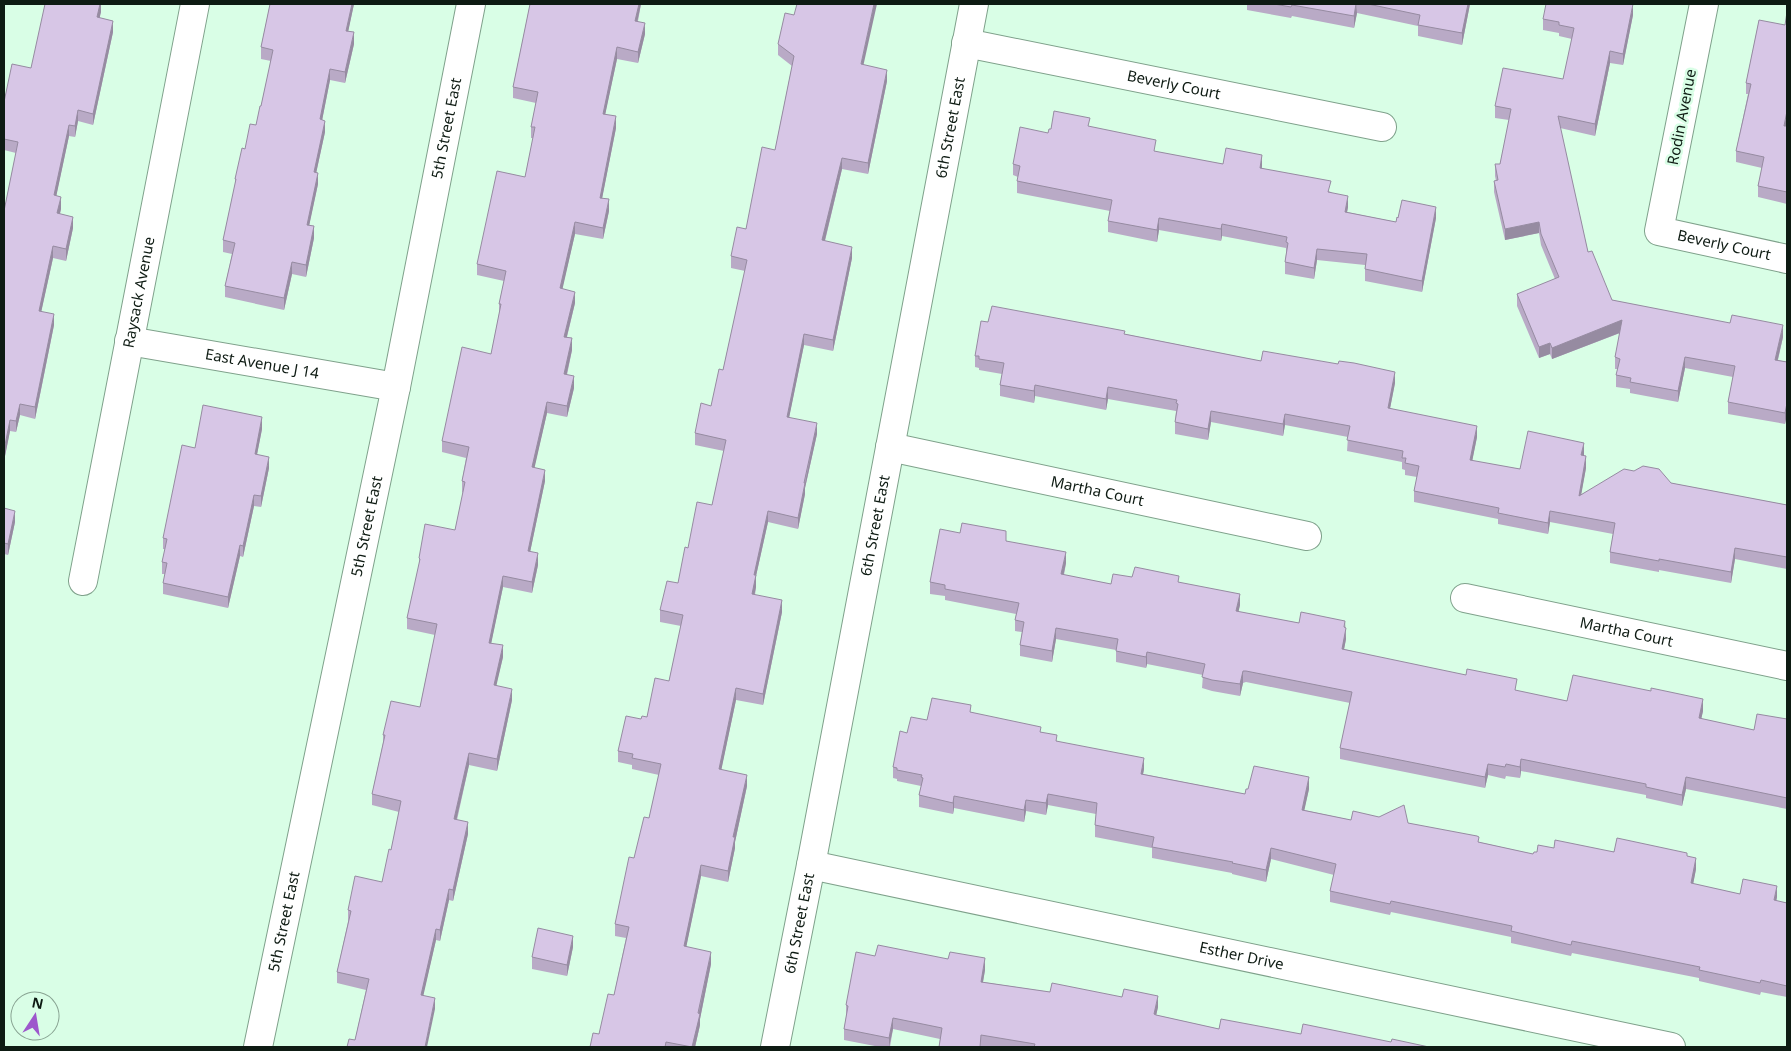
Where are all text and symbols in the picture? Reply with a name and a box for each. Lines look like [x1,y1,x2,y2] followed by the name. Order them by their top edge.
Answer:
[1125,65,1223,103] street label: Beverly Court
[1662,67,1700,166] street label: Rodin Avenue
[426,75,465,180] street label: 5th Street East
[930,75,969,180] street label: 6th Street East
[1676,224,1773,264] street label: Beverly Court
[117,235,159,350] street label: Raysack Avenue
[204,343,321,383] street label: East Avenue J 14
[1049,471,1147,510] street label: Martha Court
[346,473,386,578] street label: 5th Street East
[855,473,894,578] street label: 6th Street East
[1578,612,1676,651] street label: Martha Court
[263,869,304,974] street label: 5th Street East
[779,870,818,975] street label: 6th Street East
[1198,936,1286,974] street label: Esther Drive
[10,991,60,1041] north arrow
[30,992,45,1013] text: N

